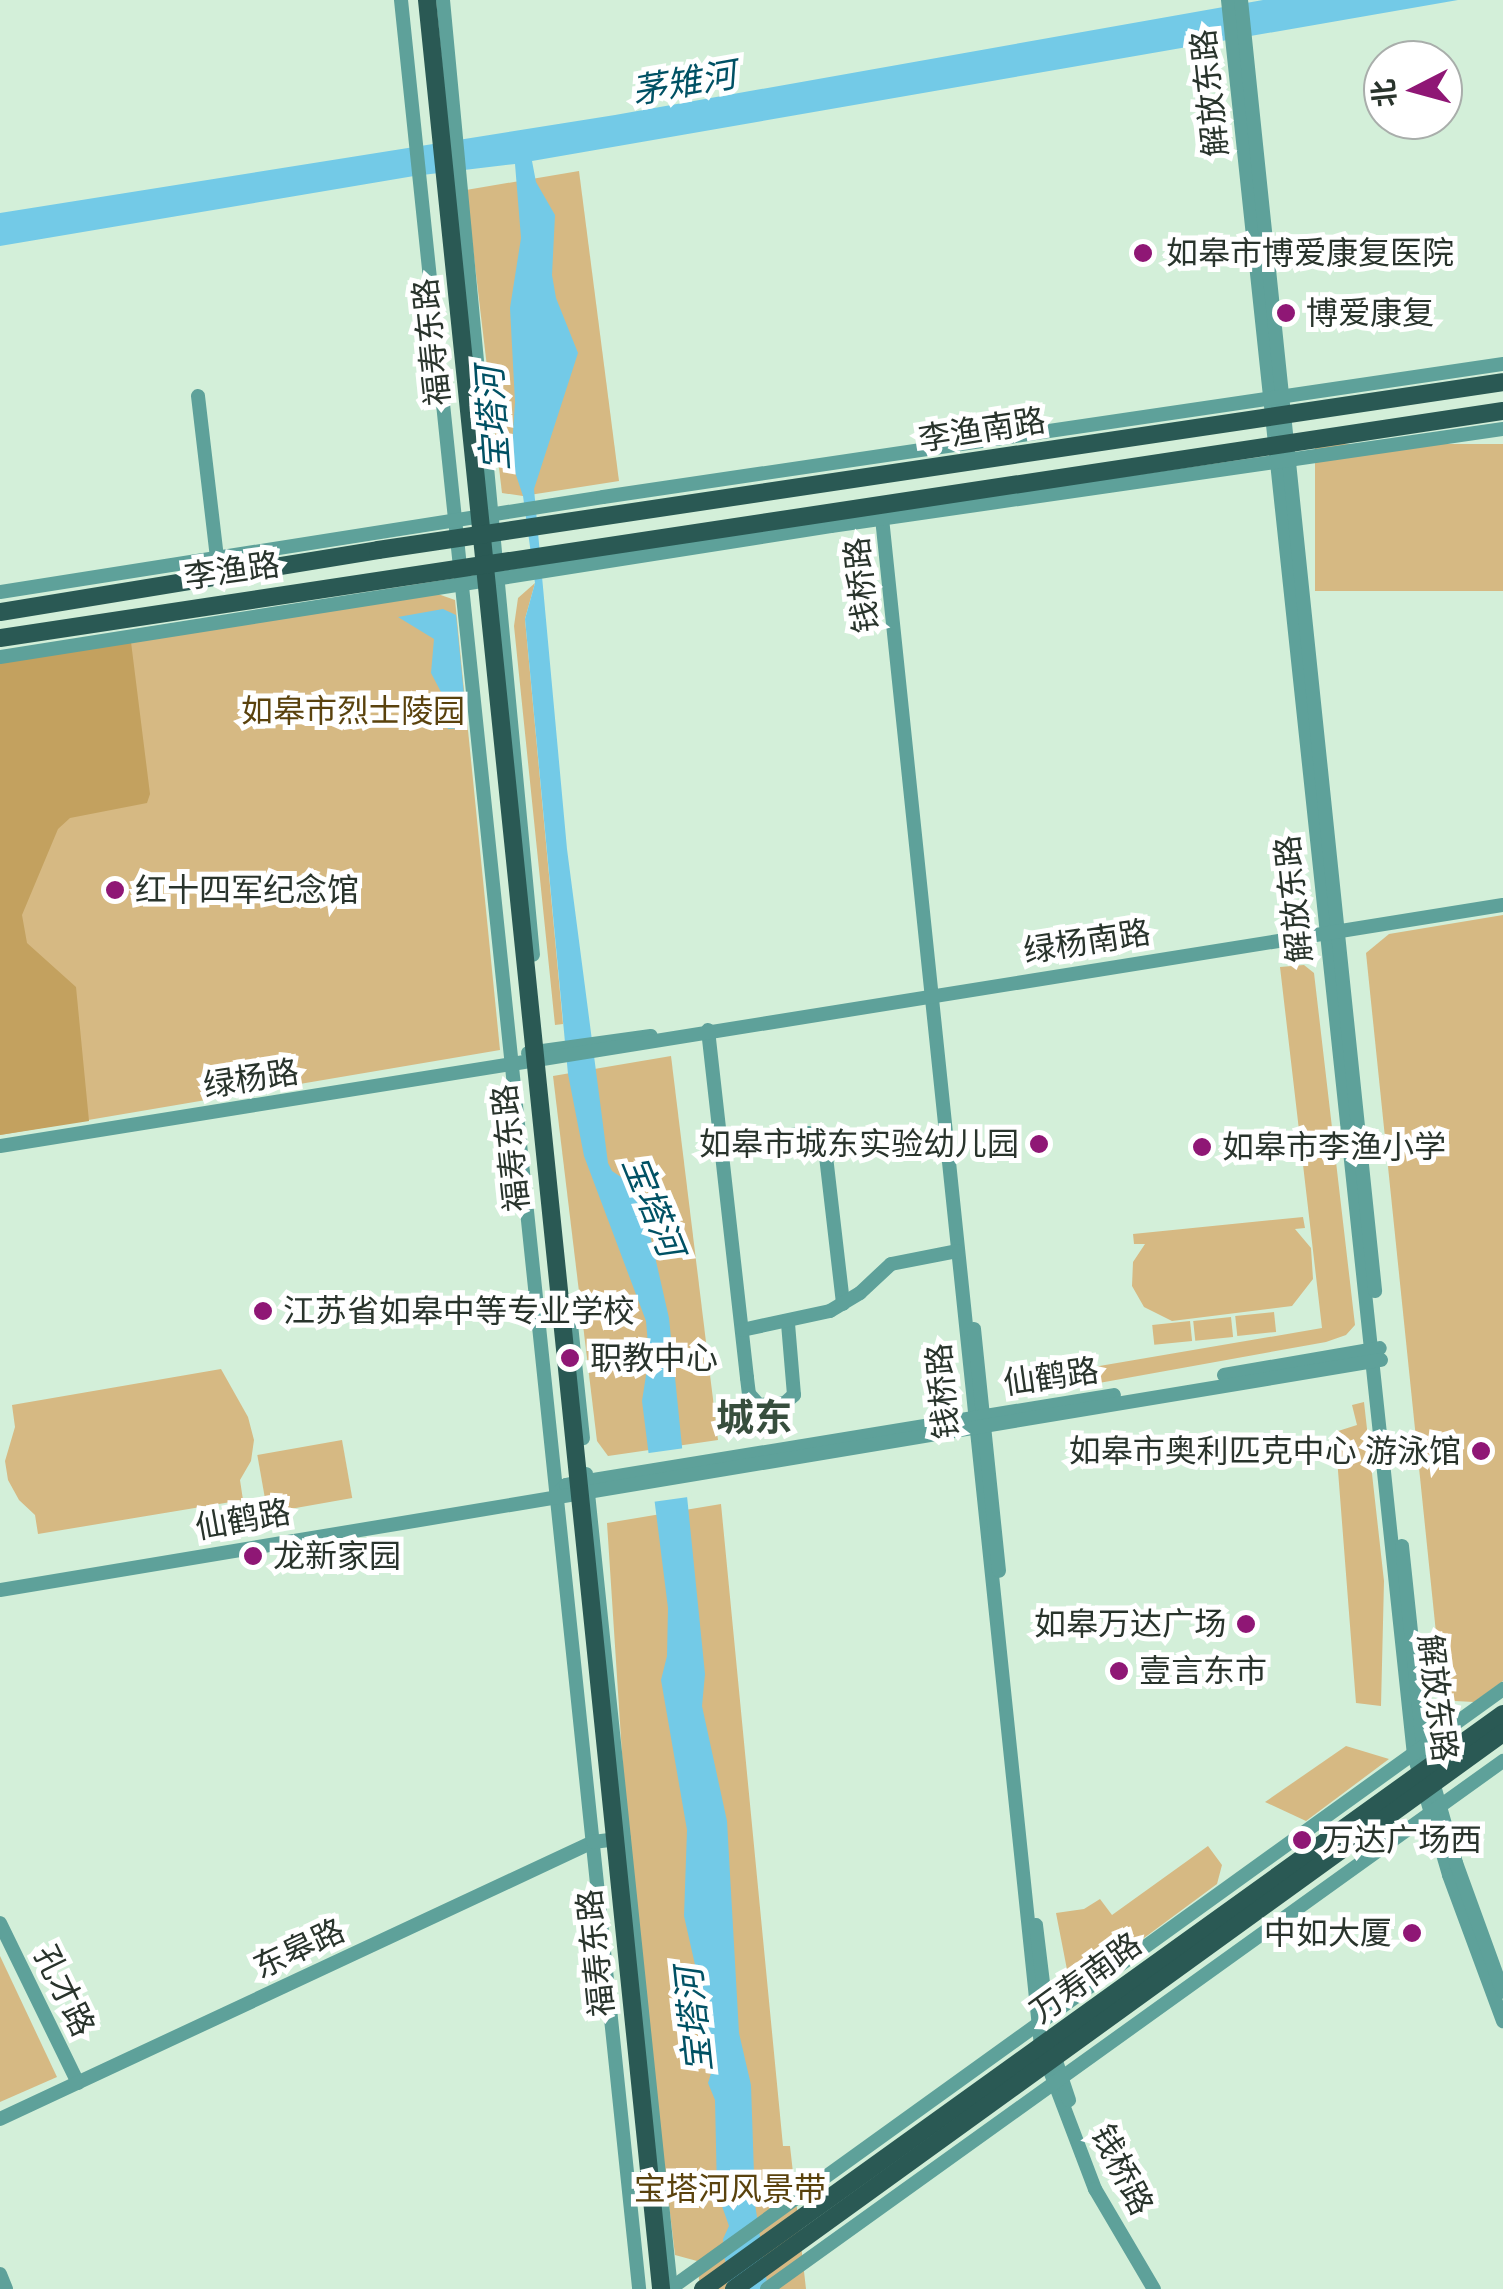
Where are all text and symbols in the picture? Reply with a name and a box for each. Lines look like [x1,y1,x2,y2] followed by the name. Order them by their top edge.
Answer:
[1184,27,1236,159] street label: 解放东路
[1363,40,1463,140] north arrow
[629,53,739,113] water label: 茅雉河
[1367,77,1403,109] text: 北
[1166,234,1454,272] place label: 如皋市博爱康复医院
[1130,240,1156,266] marker: 如皋市博爱康复医院
[406,276,458,408] street label: 福寿东路
[1306,294,1434,332] place label: 博爱康复
[1275,302,1297,324] marker: 博爱康复
[468,365,518,473] water label: 宝塔河
[916,401,1048,459] street label: 李渔南路
[838,535,886,635] street label: 钱桥路
[182,545,282,597] street label: 李渔路
[241,692,465,730] park label: 如皋市烈士陵园
[1268,833,1320,965] street label: 解放东路
[135,871,359,909] place label: 红十四军纪念馆
[104,879,126,901] marker: 红十四军纪念馆
[1021,913,1153,971] street label: 绿杨南路
[201,1053,301,1105] street label: 绿杨路
[485,1082,537,1214] street label: 福寿东路
[699,1125,1019,1163] place label: 如皋市城东实验幼儿园
[1222,1128,1446,1166] place label: 如皋市李渔小学
[1028,1133,1050,1155] marker: 如皋市城东实验幼儿园
[1191,1136,1213,1158] marker: 如皋市李渔小学
[614,1149,692,1263] water label: 宝塔河
[283,1292,635,1330] place label: 江苏省如皋中等专业学校
[252,1300,274,1322] marker: 江苏省如皋中等专业学校
[590,1339,718,1377] place label: 职教中心
[920,1342,966,1440] street label: 钱桥路
[559,1347,581,1369] marker: 职教中心
[1001,1351,1101,1403] street label: 仙鹤路
[716,1395,792,1441] district label: 城东
[1069,1432,1461,1470] place label: 如皋市奥利匹克中心 游泳馆
[1470,1440,1492,1462] marker: 如皋市奥利匹克中心 游泳馆
[192,1493,294,1547] street label: 仙鹤路
[273,1537,401,1575] place label: 龙新家园
[242,1545,264,1567] marker: 龙新家园
[1034,1605,1226,1643] place label: 如皋万达广场
[1235,1613,1257,1635] marker: 如皋万达广场
[1410,1632,1464,1764] street label: 解放东路
[1139,1652,1267,1690] place label: 壹言东市
[1108,1660,1130,1682] marker: 壹言东市
[1322,1821,1482,1859] place label: 万达广场西
[1291,1829,1313,1851] marker: 万达广场西
[570,1887,622,2019] street label: 福寿东路
[247,1911,351,1987] street label: 东皋路
[1264,1914,1392,1952] place label: 中如大厦
[1401,1922,1423,1944] marker: 中如大厦
[1023,1925,1149,2031] street label: 万寿南路
[26,1939,102,2043] street label: 孔才路
[668,1966,720,2074] water label: 宝塔河
[1083,2119,1161,2221] street label: 钱桥路
[634,2170,826,2208] park label: 宝塔河风景带

